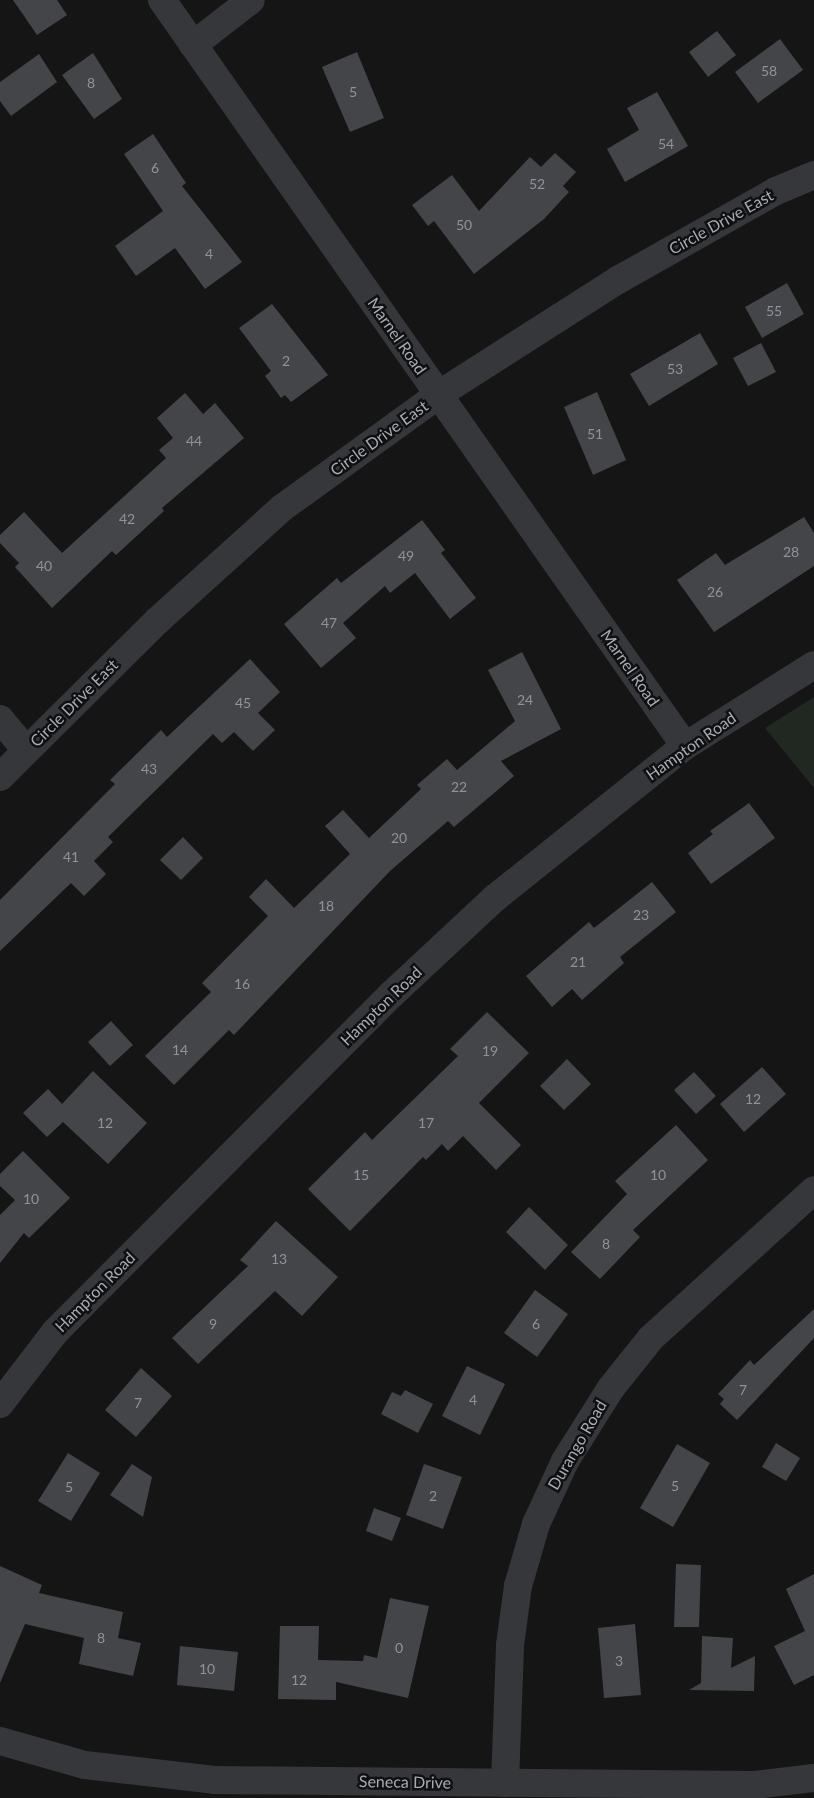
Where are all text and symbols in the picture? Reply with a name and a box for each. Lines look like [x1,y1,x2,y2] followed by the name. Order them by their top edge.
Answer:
[761,63,777,79] house number: 58
[87,75,95,91] house number: 8
[349,84,357,100] house number: 5
[658,136,674,152] house number: 54
[151,160,159,176] house number: 6
[529,176,545,192] house number: 52
[666,185,776,259] street label: Circle Drive East
[456,217,472,233] house number: 50
[205,246,213,262] house number: 4
[364,294,430,378] street label: Marnel Road
[766,303,782,319] house number: 55
[282,353,290,369] house number: 2
[667,361,683,377] house number: 53
[326,396,432,480] street label: Circle Drive East
[587,426,603,442] house number: 51
[186,433,202,449] house number: 44
[119,511,135,527] house number: 42
[783,544,799,560] house number: 28
[398,548,414,564] house number: 49
[36,558,52,574] house number: 40
[707,584,723,600] house number: 26
[321,615,337,631] house number: 47
[597,626,663,710] street label: Marnel Road
[26,655,122,751] street label: Circle Drive East
[517,692,533,708] house number: 24
[235,695,251,711] house number: 45
[642,708,740,784] street label: Hampton Road
[141,761,157,777] house number: 43
[451,779,467,795] house number: 22
[391,830,407,846] house number: 20
[63,849,79,865] house number: 41
[318,898,334,914] house number: 18
[633,907,649,923] house number: 23
[570,954,586,970] house number: 21
[336,963,426,1049] street label: Hampton Road
[234,976,250,992] house number: 16
[172,1042,188,1058] house number: 14
[482,1043,498,1059] house number: 19
[745,1091,761,1107] house number: 12
[97,1115,113,1131] house number: 12
[418,1115,434,1131] house number: 17
[353,1167,369,1183] house number: 15
[650,1167,666,1183] house number: 10
[23,1191,39,1207] house number: 10
[602,1236,610,1252] house number: 8
[51,1248,139,1336] street label: Hampton Road
[271,1251,287,1267] house number: 13
[209,1316,217,1332] house number: 9
[532,1316,540,1332] house number: 6
[739,1382,747,1398] house number: 7
[469,1392,477,1408] house number: 4
[134,1395,142,1411] house number: 7
[544,1397,610,1493] street label: Durango Road
[671,1478,679,1494] house number: 5
[65,1479,73,1495] house number: 5
[429,1488,437,1504] house number: 2
[97,1630,105,1646] house number: 8
[395,1640,403,1656] house number: 0
[615,1653,623,1669] house number: 3
[199,1661,215,1677] house number: 10
[291,1672,307,1688] house number: 12
[359,1772,451,1792] street label: Seneca Drive

